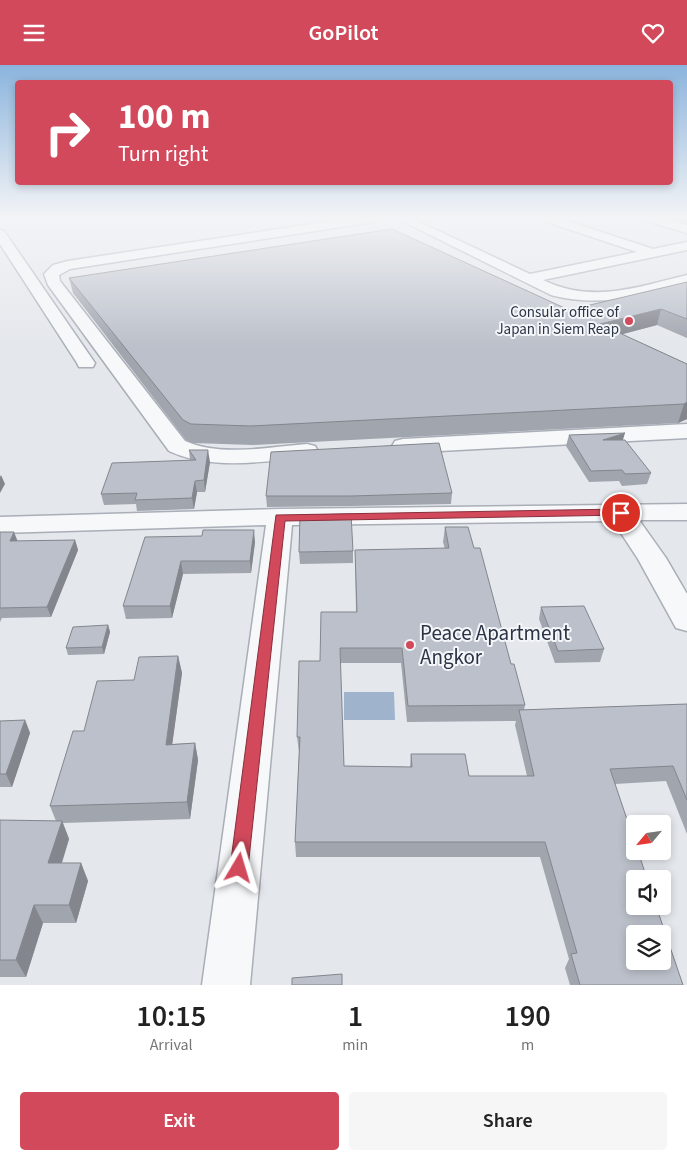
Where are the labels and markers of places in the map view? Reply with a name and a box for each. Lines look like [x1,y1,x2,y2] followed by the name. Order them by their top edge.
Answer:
[496,302,620,340] place label: Consular office of Japan in Siem Reap
[623,315,635,327] marker: Consular office of Japan in Siem Reap
[600,492,642,534] pin
[420,618,570,672] place label: Peace Apartment Angkor
[404,639,416,651] marker: Peace Apartment Angkor

